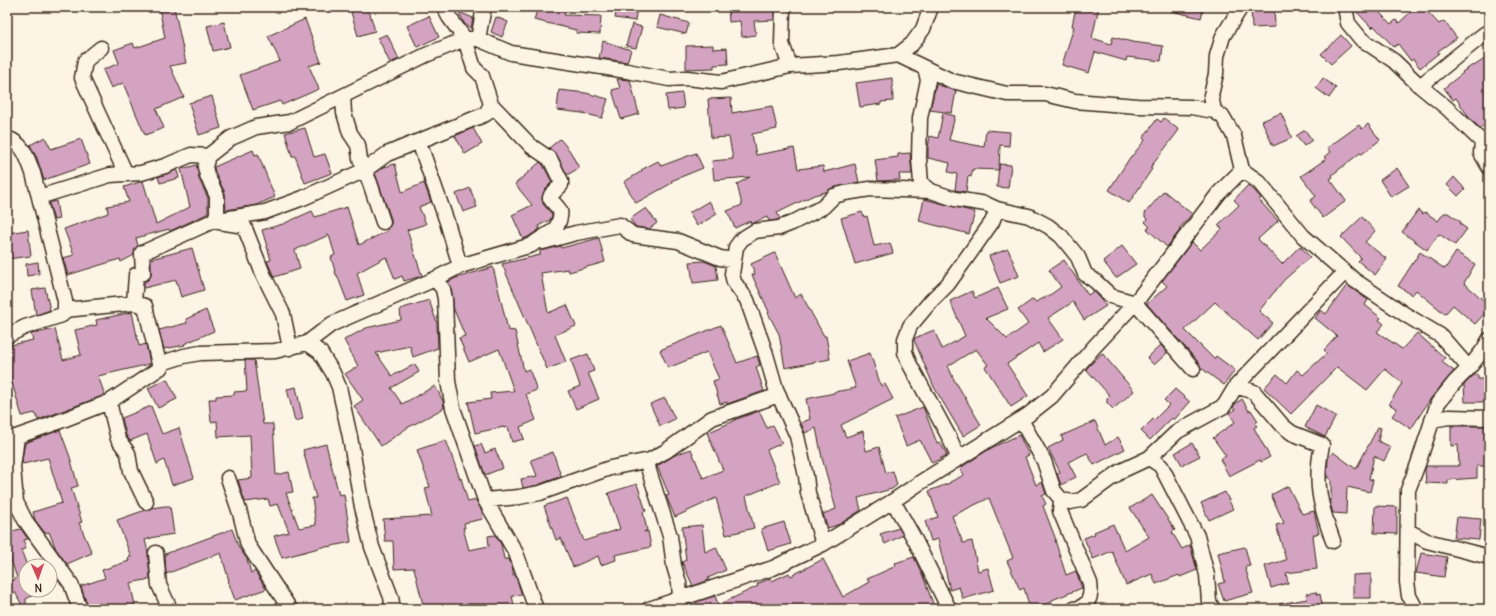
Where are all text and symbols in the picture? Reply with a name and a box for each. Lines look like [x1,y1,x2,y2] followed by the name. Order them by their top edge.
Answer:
[18,558,58,598] north arrow
[34,581,42,595] text: N

